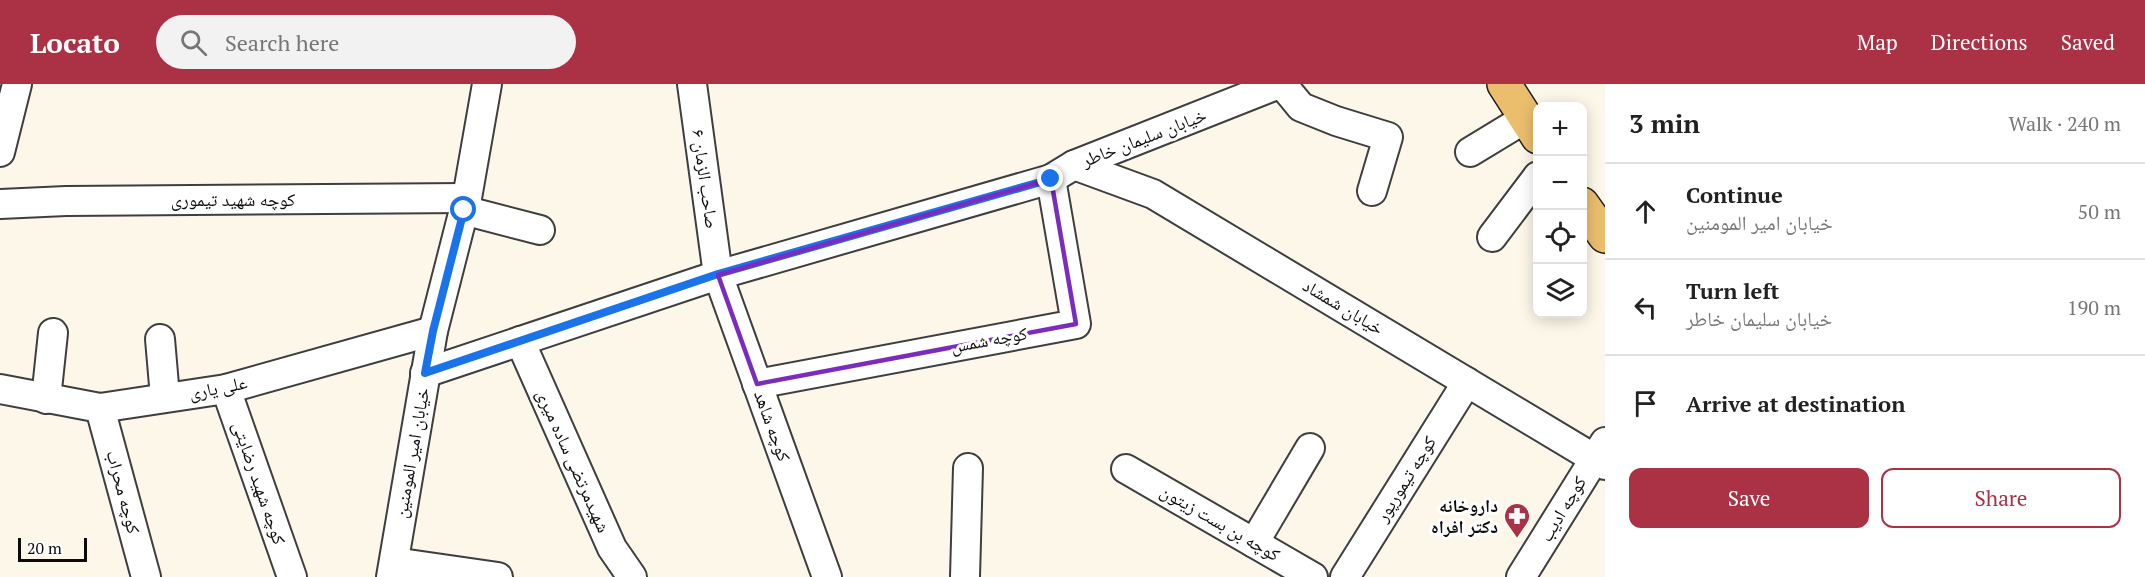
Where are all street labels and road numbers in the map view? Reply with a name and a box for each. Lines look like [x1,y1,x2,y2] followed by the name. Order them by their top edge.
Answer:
[1077,102,1209,172] street label: خیابان سلیمان خاطر
[687,127,725,230] street label: صاحب الزمان ۶
[171,187,296,211] street label: کوچه شهید تیموری
[1299,273,1388,340] street label: خیابان شمشاد
[949,320,1030,358] street label: کوچه شمس
[187,370,249,404] street label: علی یاری
[531,385,616,536] street label: شهیدمرتضی ساده میری
[388,386,434,520] street label: خیابان امیر المومنین
[749,387,797,465] street label: کوچه شاهد
[228,418,292,548] street label: کوچه شهید رضایتی
[1369,431,1441,527] street label: کوچه تیمورپور
[101,447,147,537] street label: کوچه محراب
[1533,471,1591,546] street label: کوچه ادیب
[1156,478,1285,566] street label: کوچه بن بست زیتون

